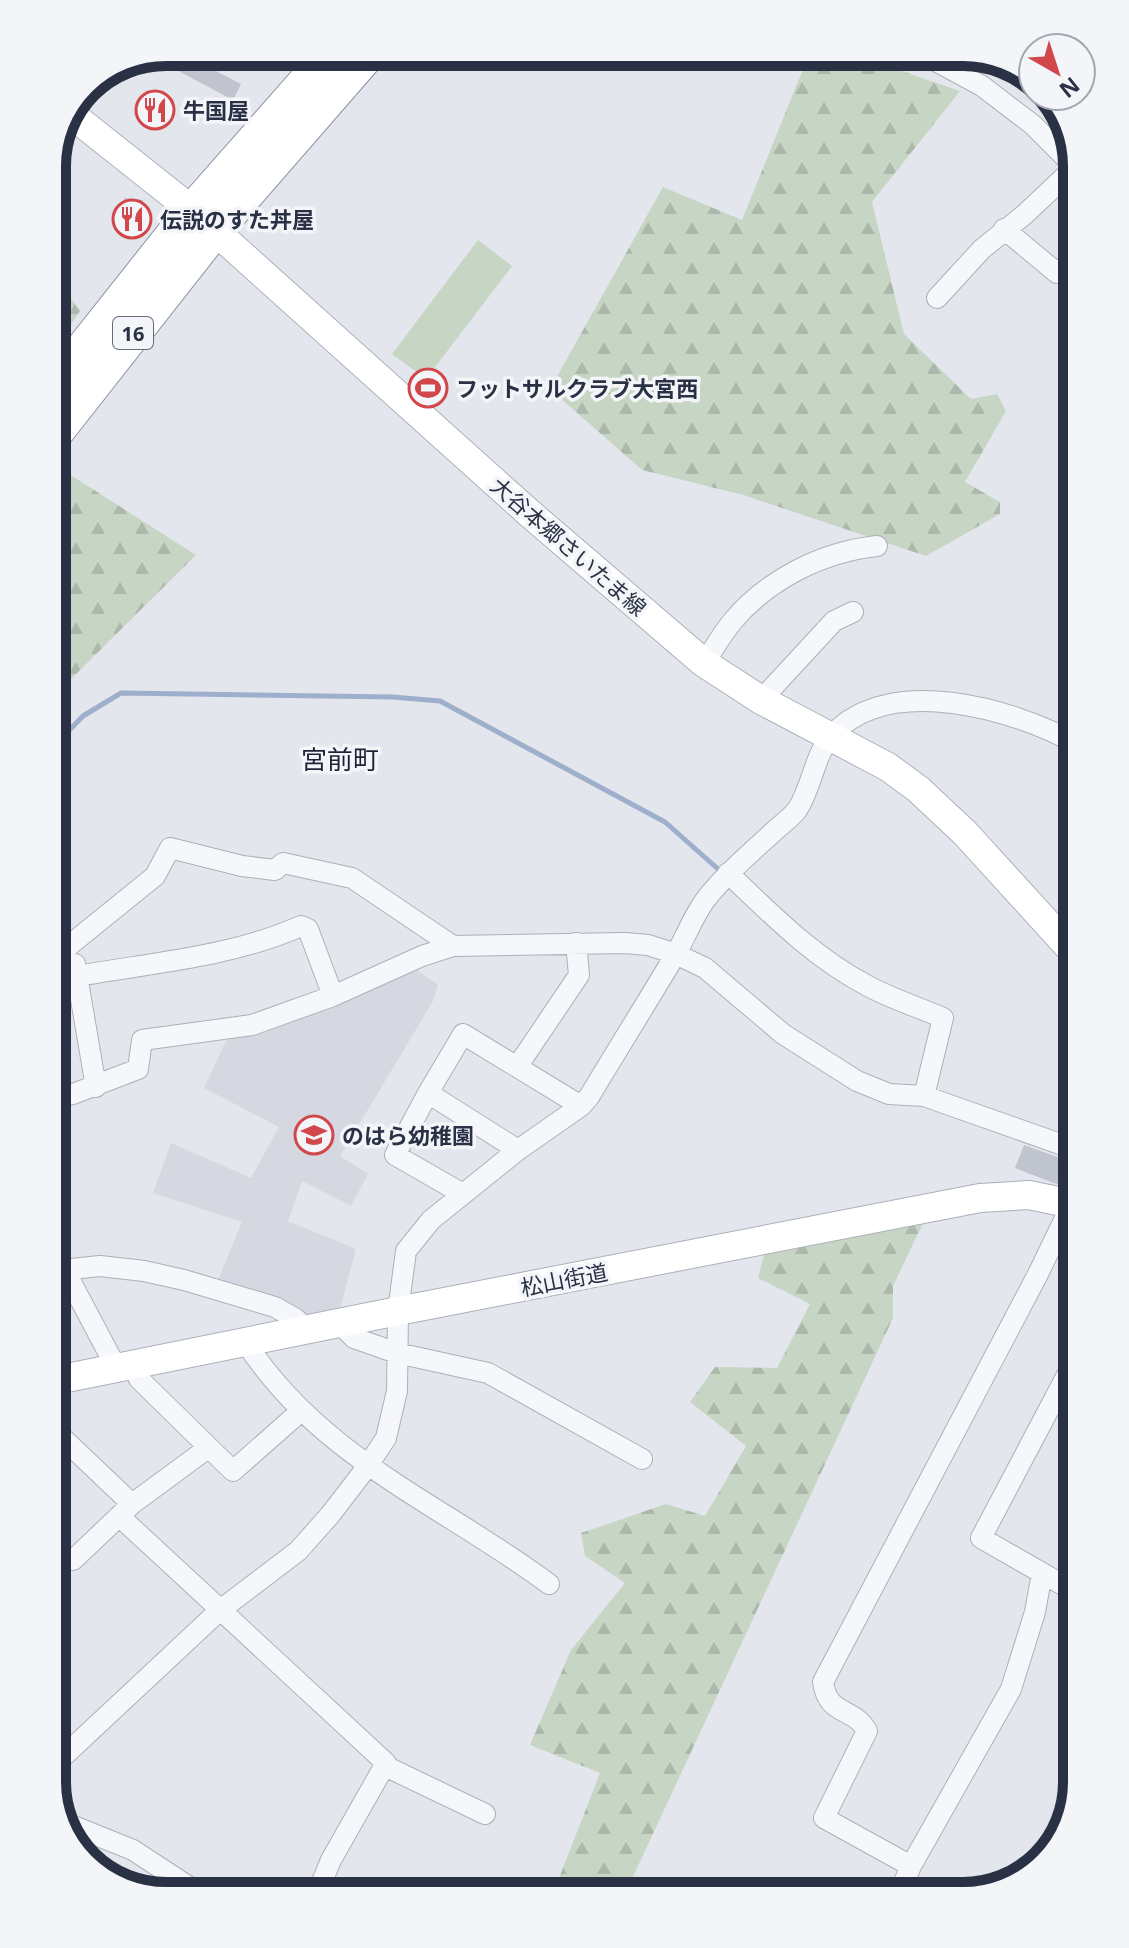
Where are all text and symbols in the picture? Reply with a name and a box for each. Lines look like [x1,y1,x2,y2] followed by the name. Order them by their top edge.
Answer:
[1017,32,1097,112] north arrow
[1054,71,1087,106] text: N
[134,89,176,131] restaurant icon: 牛国屋
[183,95,249,125] place label: 牛国屋
[111,198,153,240] restaurant icon: 伝説のすた丼屋
[160,204,314,234] place label: 伝説のすた丼屋
[113,317,153,349] road number: 16
[407,367,449,409] sports icon: フットサルクラブ大宮西
[456,373,698,403] place label: フットサルクラブ大宮西
[485,470,653,622] street label: 大谷本郷さいたま線
[301,741,379,777] district label: 宮前町
[293,1114,335,1156] school or university icon: のはら幼稚園
[342,1120,474,1150] place label: のはら幼稚園
[518,1256,610,1302] street label: 松山街道

